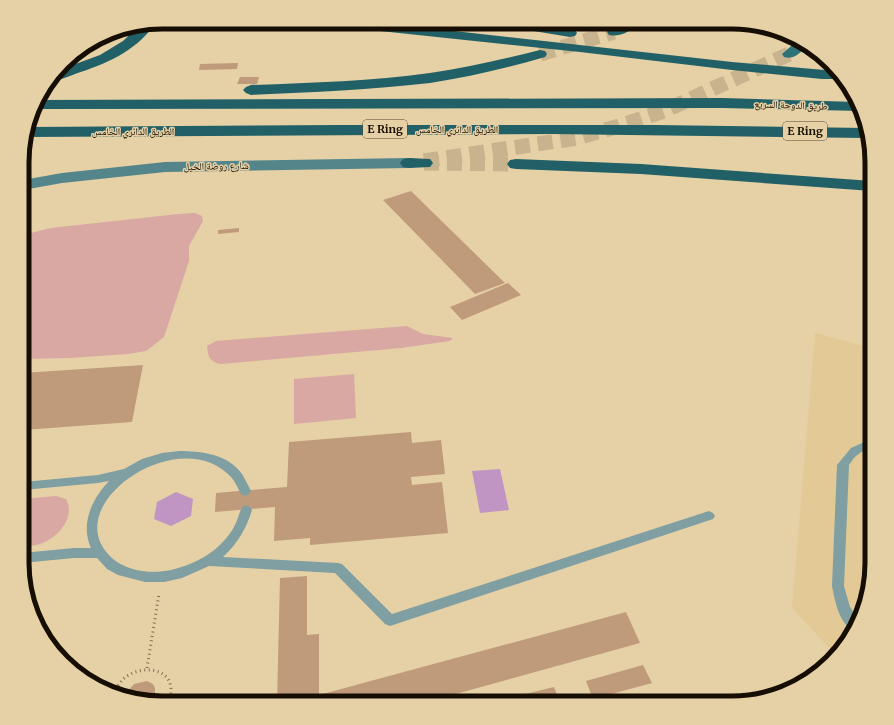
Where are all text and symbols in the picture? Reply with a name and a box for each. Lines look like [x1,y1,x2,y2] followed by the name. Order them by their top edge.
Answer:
[754,97,828,113] street label: طريق الدوحة السريع
[363,120,407,138] road number: E Ring
[783,122,827,140] road number: E Ring
[416,123,498,137] street label: الطريق الدائري الخامس
[92,125,174,139] street label: الطريق الدائري الخامس
[183,159,249,173] street label: شارع روضة الخيل

